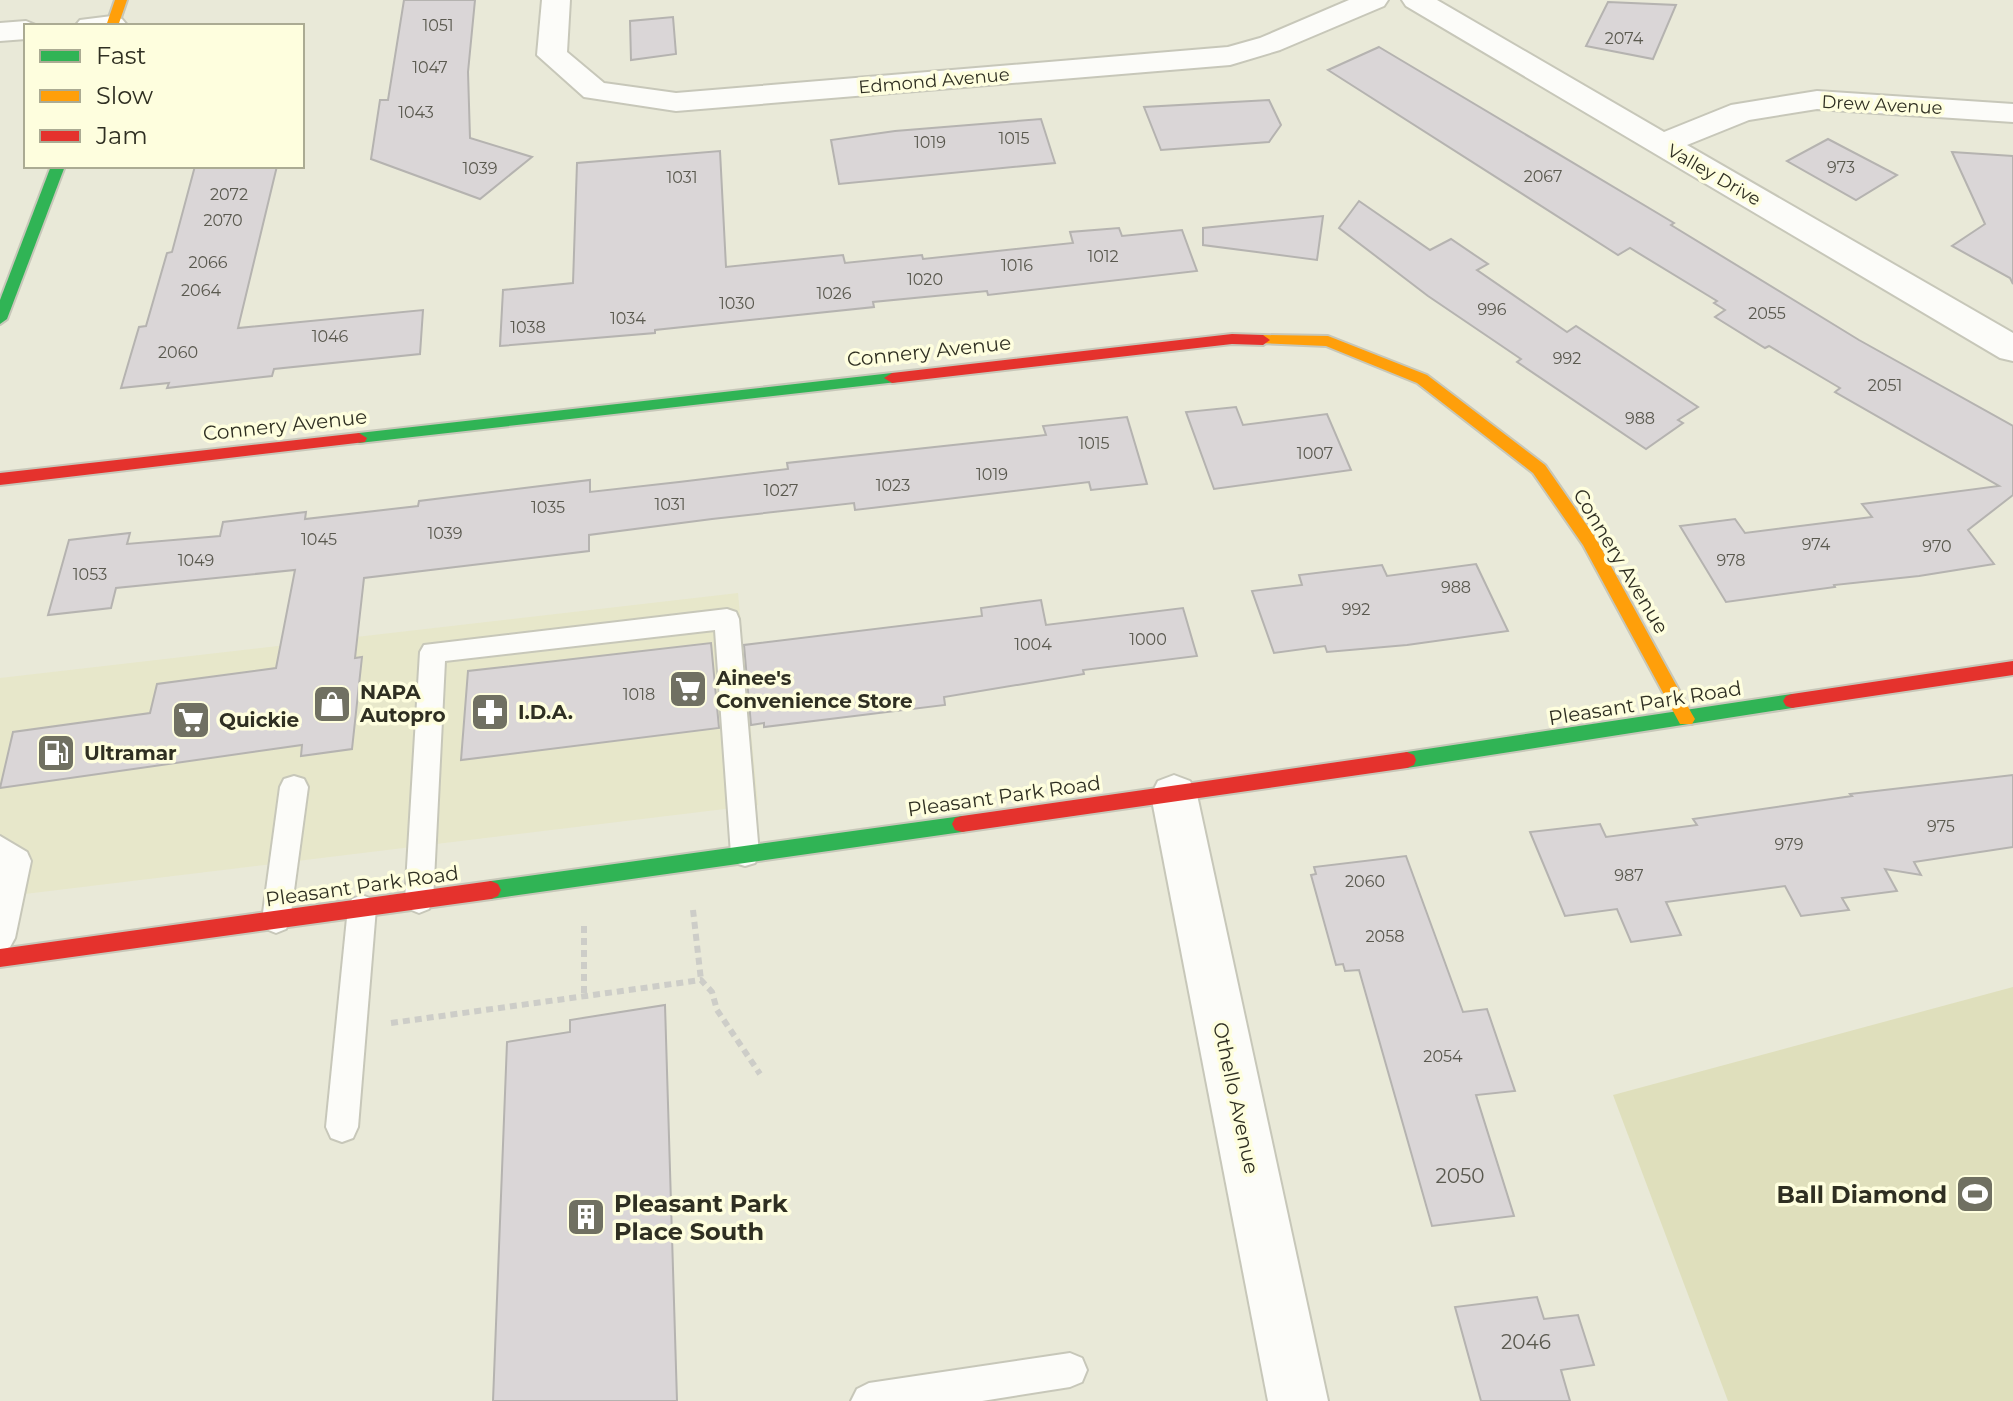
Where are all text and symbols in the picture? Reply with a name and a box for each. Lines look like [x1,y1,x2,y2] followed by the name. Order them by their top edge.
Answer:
[422,16,454,35] house number: 1051
[24,24,304,168] legend
[1605,29,1644,48] house number: 2074
[96,41,147,70] text: Fast
[412,58,448,77] house number: 1047
[858,63,1011,99] street label: Edmond Avenue
[96,81,153,110] text: Slow
[1821,91,1943,119] street label: Drew Avenue
[398,103,434,122] house number: 1043
[95,121,148,150] text: Jam
[998,129,1030,148] house number: 1015
[914,133,946,152] house number: 1019
[1663,139,1765,211] street label: Valley Drive
[1827,158,1855,177] house number: 973
[463,159,497,178] house number: 1039
[1524,167,1562,186] house number: 2067
[666,168,698,187] house number: 1031
[210,185,248,204] house number: 2072
[203,211,243,230] house number: 2070
[1087,247,1119,266] house number: 1012
[188,253,228,272] house number: 2066
[1001,256,1033,275] house number: 1016
[907,270,943,289] house number: 1020
[181,281,221,300] house number: 2064
[816,284,852,303] house number: 1026
[719,294,755,313] house number: 1030
[1477,300,1507,319] house number: 996
[1748,304,1786,323] house number: 2055
[610,309,646,328] house number: 1034
[510,318,546,337] house number: 1038
[312,327,349,346] house number: 1046
[846,330,1012,372] street label: Connery Avenue
[158,343,198,362] house number: 2060
[1553,349,1581,368] house number: 992
[1868,376,1902,395] house number: 2051
[202,404,368,446] street label: Connery Avenue
[1625,409,1655,428] house number: 988
[1078,434,1110,453] house number: 1015
[1297,444,1333,463] house number: 1007
[976,465,1008,484] house number: 1019
[876,476,910,495] house number: 1023
[764,481,798,500] house number: 1027
[1568,484,1674,638] street label: Connery Avenue
[654,495,686,514] house number: 1031
[531,498,565,517] house number: 1035
[428,524,462,543] house number: 1039
[301,530,337,549] house number: 1045
[1802,535,1831,554] house number: 974
[1922,537,1952,556] house number: 970
[178,551,214,570] house number: 1049
[1717,551,1745,570] house number: 978
[73,565,107,584] house number: 1053
[1441,578,1471,597] house number: 988
[1342,600,1370,619] house number: 992
[1129,630,1167,649] house number: 1000
[1014,635,1052,654] house number: 1004
[715,666,913,713] place label: Ainee's Convenience Store
[667,668,709,710] supermarket icon: Ainee's Convenience Store
[1547,676,1743,730] street label: Pleasant Park Road
[359,680,446,727] place label: NAPA Autopro
[311,683,353,725] shop icon: NAPA Autopro
[623,685,655,704] house number: 1018
[469,691,511,733] pharmacy icon: I.D.A.
[170,699,212,741] supermarket icon: Quickie
[518,700,573,724] place label: I.D.A.
[219,708,299,732] place label: Quickie
[35,732,77,774] fuel station icon: Ultramar
[84,741,177,765] place label: Ultramar
[906,771,1102,821] street label: Pleasant Park Road
[1927,817,1955,836] house number: 975
[1775,835,1803,854] house number: 979
[264,861,460,911] street label: Pleasant Park Road
[1614,866,1644,885] house number: 987
[1345,872,1385,891] house number: 2060
[1366,927,1404,946] house number: 2058
[1208,1020,1264,1176] street label: Othello Avenue
[1423,1047,1463,1066] house number: 2054
[1435,1164,1485,1188] house number: 2050
[1954,1173,1996,1215] sports icon: Ball Diamond
[1776,1180,1947,1209] place label: Ball Diamond
[614,1189,788,1246] place label: Pleasant Park Place South
[565,1196,607,1238] building icon: Pleasant Park Place South
[1501,1330,1551,1354] house number: 2046

